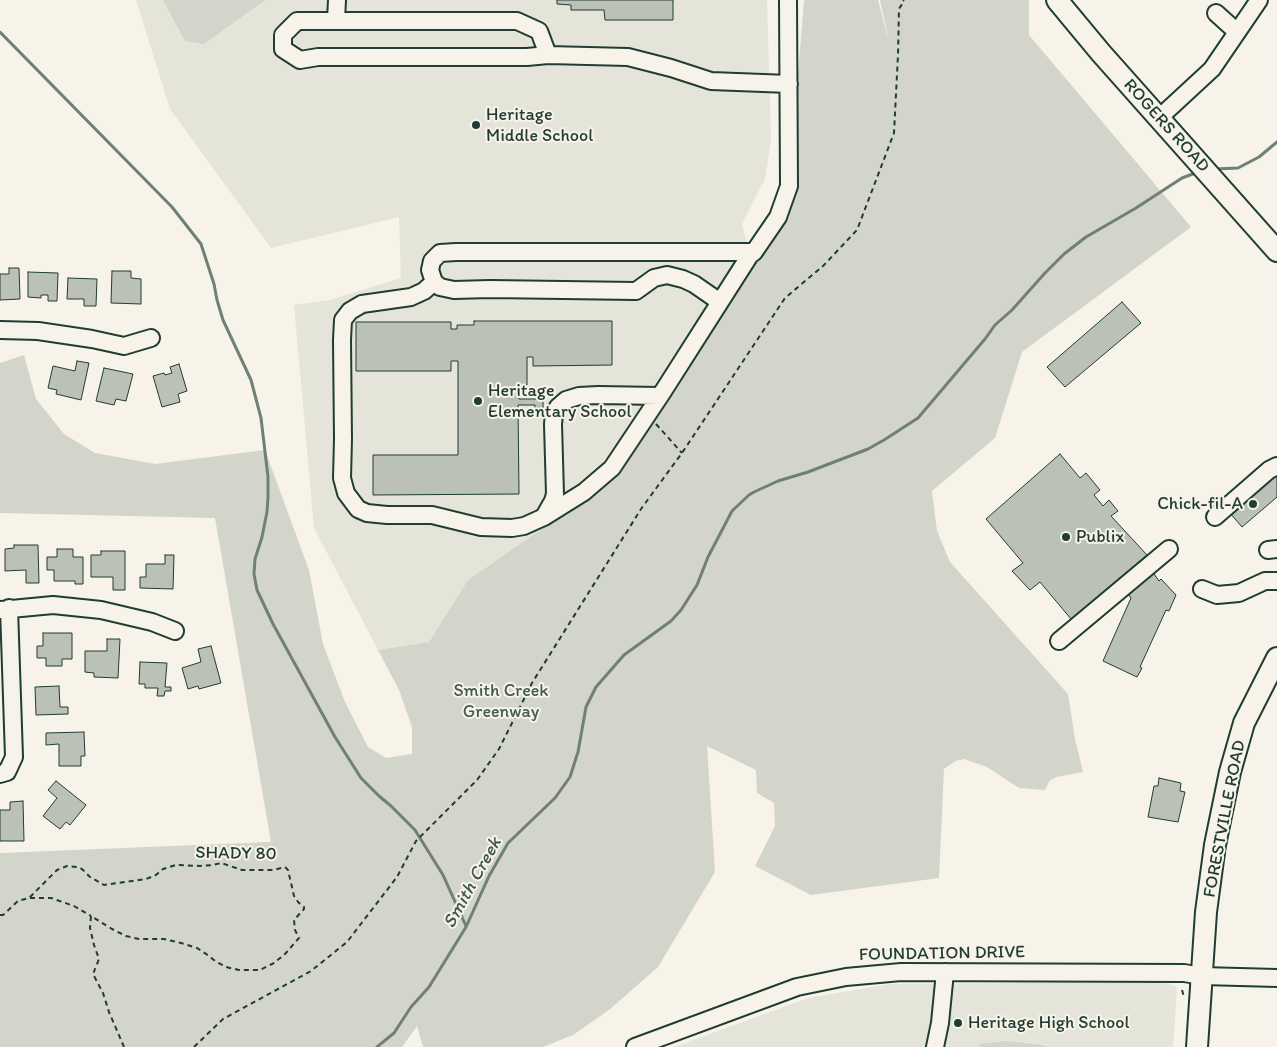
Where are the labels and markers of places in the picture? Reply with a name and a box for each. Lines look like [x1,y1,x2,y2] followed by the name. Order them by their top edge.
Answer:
[486,104,593,146] place label: Heritage Middle School
[470,119,482,131] marker: Heritage Middle School
[488,380,632,422] place label: Heritage Elementary School
[472,395,484,407] marker: Heritage Elementary School
[1157,493,1243,515] place label: Chick-fil-A
[1247,498,1259,510] marker: Chick-fil-A
[1076,526,1124,548] place label: Publix
[1060,531,1072,543] marker: Publix
[968,1012,1129,1034] place label: Heritage High School
[952,1017,964,1029] marker: Heritage High School

